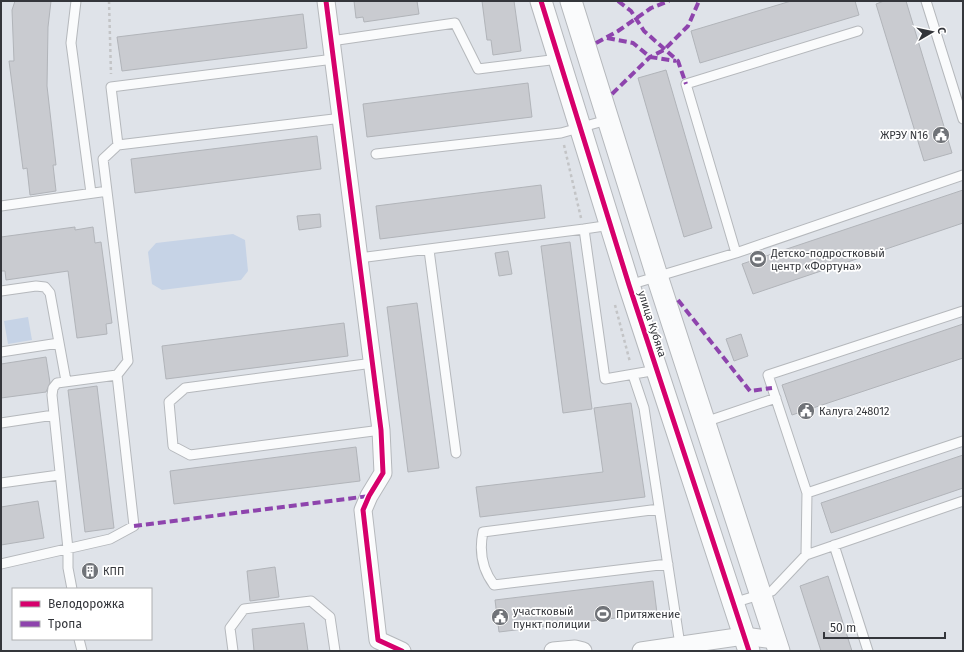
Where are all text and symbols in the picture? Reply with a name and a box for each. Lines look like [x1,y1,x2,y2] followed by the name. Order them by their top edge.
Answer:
[912,12,952,52] north arrow
[934,26,948,35] text: С
[931,125,951,145] public building icon: ЖРЭУ N16
[880,129,928,142] place label: ЖРЭУ N16
[770,247,885,273] place label: Детско-подростковый центр «Фортуна»
[748,249,768,269] sports icon: Детско-подростковый центр «Фортуна»
[635,289,669,359] street label: улица Кубяка
[796,401,816,421] public building icon: Калуга 248012
[819,405,889,418] place label: Калуга 248012
[80,561,100,581] building icon: КПП
[103,565,124,578] place label: КПП
[12,588,152,640] legend
[48,597,124,611] text: Велодорожка
[593,604,613,624] sports icon: Притяжение
[513,605,590,631] place label: участковый пункт полиции
[490,607,510,627] public building icon: участковый пункт полиции
[616,608,680,621] place label: Притяжение
[824,614,945,640] scale bar
[48,617,82,631] text: Тропа
[830,621,856,635] text: 50 m

